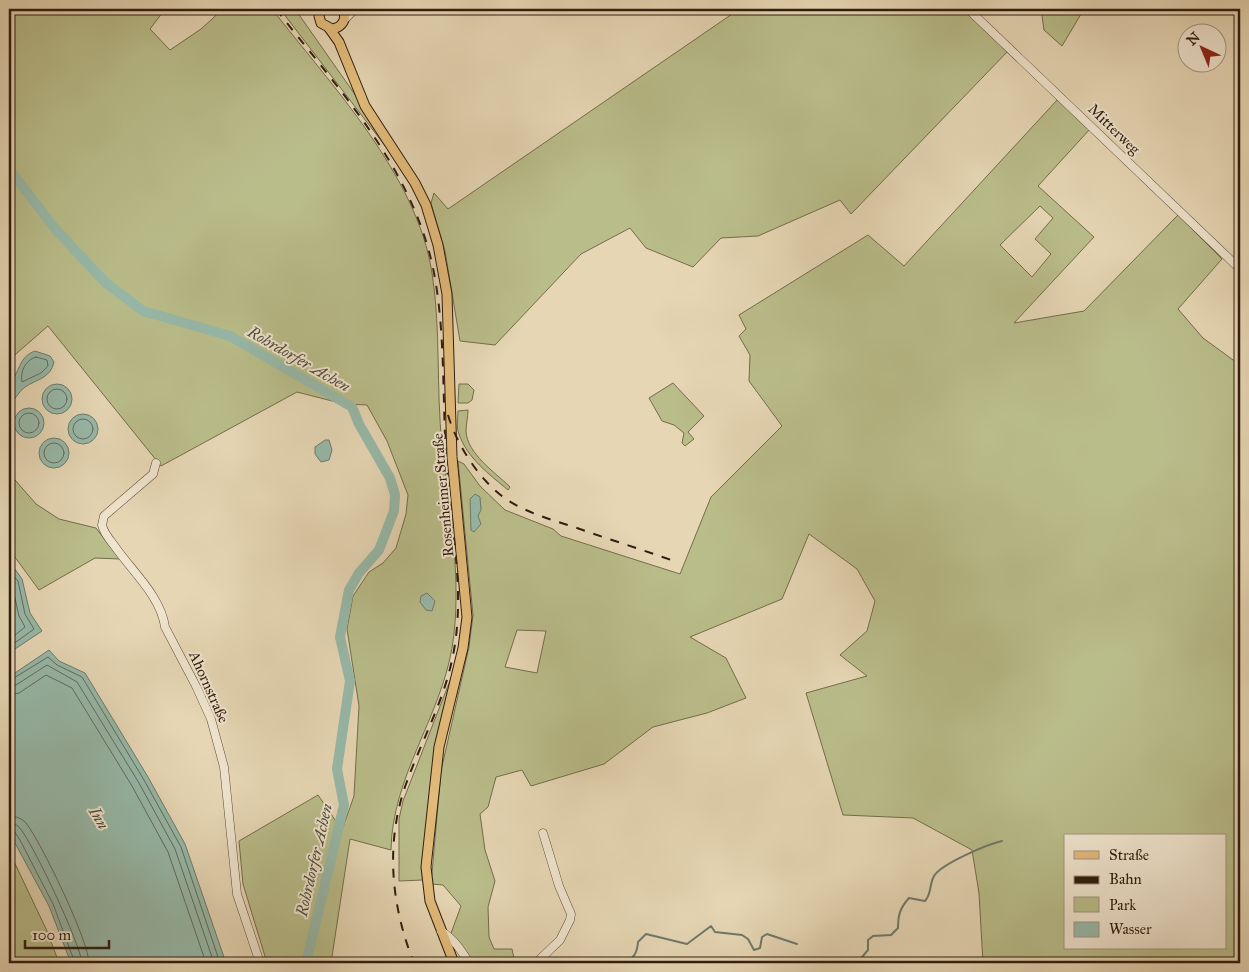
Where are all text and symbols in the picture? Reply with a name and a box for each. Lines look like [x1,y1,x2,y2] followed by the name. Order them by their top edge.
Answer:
[1176,22,1226,72] north arrow
[1183,29,1204,49] text: N
[1084,100,1144,159] street label: Mitterweg
[244,322,354,396] water label: Rohrdorfer Achen
[429,432,457,558] street label: Rosenheimer Straße
[185,647,233,726] street label: Ahornstraße
[292,801,336,919] water label: Rohrdorfer Achen
[85,803,113,833] water label: Inn
[1064,834,1226,950] legend
[1109,846,1149,864] text: Straße
[1109,870,1142,888] text: Bahn
[1109,896,1136,914] text: Park
[25,917,109,949] scale bar
[1109,920,1152,938] text: Wasser
[32,926,72,944] text: 100 m

